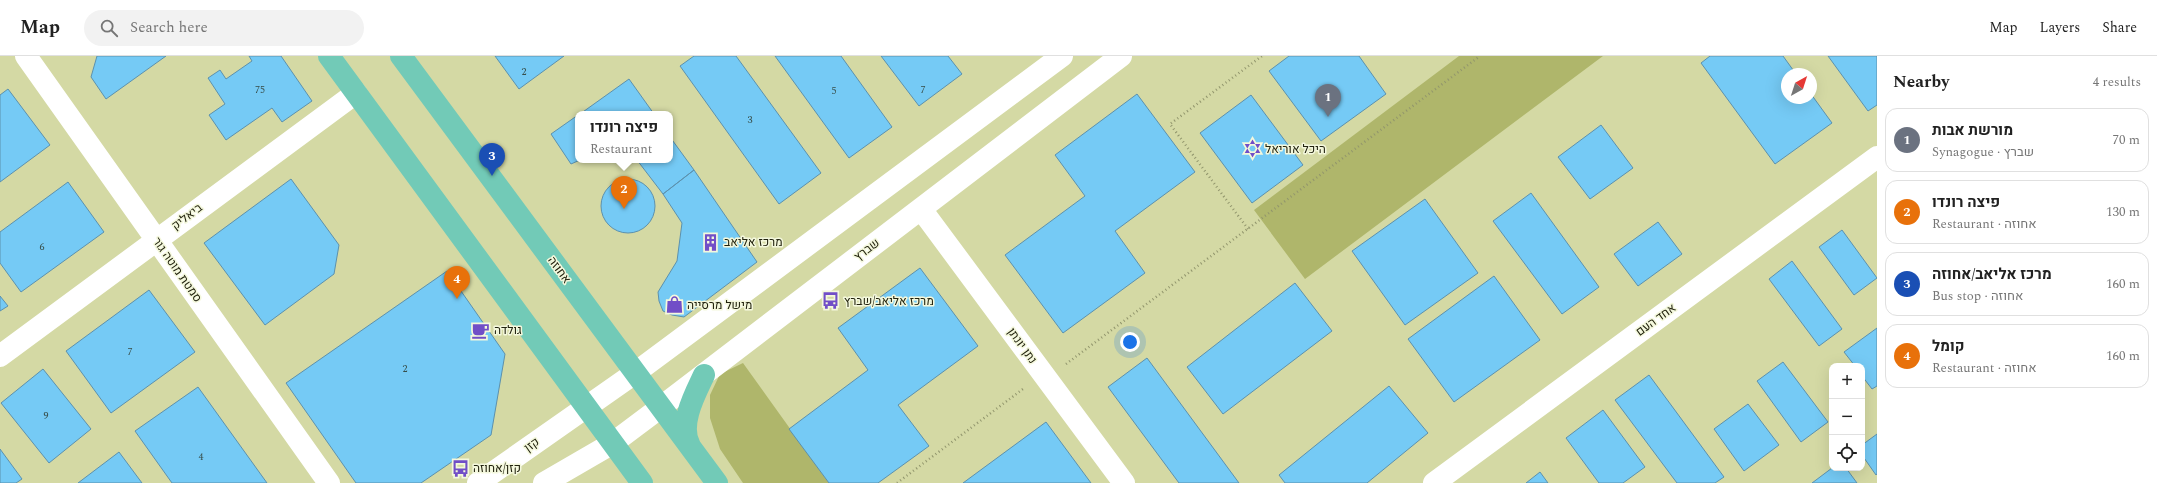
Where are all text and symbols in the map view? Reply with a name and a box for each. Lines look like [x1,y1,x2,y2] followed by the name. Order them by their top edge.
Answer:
[84,10,364,46] search box
[20,13,60,42] text: Map
[130,16,208,39] text: Search here
[98,17,120,39] icon: search
[1989,17,2018,38] text: Map
[2040,17,2080,38] text: Layers
[2102,17,2137,38] text: Share
[522,64,527,80] house number: 2
[1781,68,1817,104] north arrow
[1893,69,1949,95] text: Nearby
[2093,72,2141,92] text: 4 results
[255,82,265,98] house number: 75
[921,82,926,98] house number: 7
[832,83,837,99] house number: 5
[1315,84,1341,117] pin: 1
[575,111,673,163] popup
[748,112,753,128] house number: 3
[590,116,658,139] text: פיצה רונדו
[1932,119,2013,142] text: מורשת אבות
[1903,130,1911,150] text: 1
[2113,130,2140,150] text: 70 m
[590,139,652,159] text: Restaurant
[1242,139,1262,159] synagogue icon: היכל אוריאל
[1265,140,1326,159] place label: היכל אוריאל
[1932,142,2034,162] text: Synagogue · שברץ
[479,143,505,176] pin: 3
[611,176,637,209] pin: 2
[1932,191,2000,214] text: פיצה רונדו
[167,199,207,235] street label: ביאליק
[1903,202,1911,222] text: 2
[2106,202,2140,222] text: 130 m
[1932,214,2037,234] text: Restaurant · אחוזה
[701,232,721,252] building icon: מרכז אליאב
[147,233,207,307] street label: סמטת מוטה גור
[724,233,783,252] place label: מרכז אליאב
[850,234,884,266] street label: שברץ
[40,239,45,255] house number: 6
[543,252,576,288] street label: אחוזה
[1932,263,2052,286] text: מרכז אליאב/אחוזה
[444,266,470,299] pin: 4
[1903,274,1911,294] text: 3
[2106,274,2140,294] text: 160 m
[1932,286,2023,306] text: Bus stop · אחוזה
[821,291,841,311] bus stop icon: מרכז אליאב/שברץ
[844,292,934,311] place label: מרכז אליאב/שברץ
[664,295,684,315] shop icon: מישל מרסייה
[687,296,752,315] place label: מישל מרסייה
[1632,299,1680,341] street label: אחד העם
[471,320,491,340] cafe icon: גולדה
[494,321,522,340] place label: גולדה
[1002,324,1042,368] street label: נתן יונתן
[1120,332,1140,352] your location
[1932,335,1965,358] text: קומל
[128,344,133,360] house number: 7
[1903,346,1911,366] text: 4
[2106,346,2140,366] text: 160 m
[1932,358,2037,378] text: Restaurant · אחוזה
[403,361,408,377] house number: 2
[1829,363,1865,471] map controls
[1829,363,1865,399] button: +
[1829,399,1865,435] button: −
[44,408,49,424] house number: 9
[520,433,544,457] street label: קזן
[1829,435,1865,471] button: locate
[199,449,204,465] house number: 4
[450,458,470,478] bus stop icon: קזן/אחוזה
[473,459,521,478] place label: קזן/אחוזה

